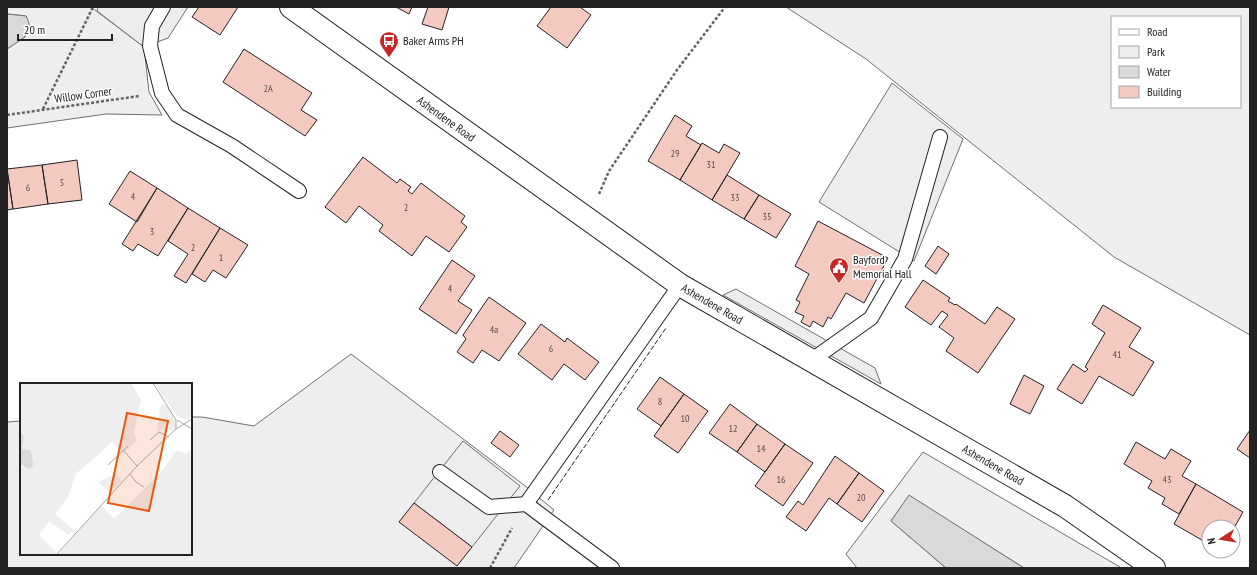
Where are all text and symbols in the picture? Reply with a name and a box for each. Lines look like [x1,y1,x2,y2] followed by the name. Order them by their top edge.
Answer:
[18,16,112,42] scale bar
[1111,16,1241,108] legend
[24,22,45,37] text: 20 m
[1147,24,1167,39] text: Road
[378,30,400,58] bus stop icon: Baker Arms PH
[403,33,464,48] place label: Baker Arms PH
[1147,44,1165,59] text: Park
[1147,64,1172,79] text: Water
[263,82,273,95] house number: 2A
[53,83,113,106] street label: Willow Corner
[1147,84,1182,99] text: Building
[414,92,478,145] street label: Ashendene Road
[671,147,680,160] house number: 29
[707,158,716,171] house number: 31
[60,176,64,189] house number: 5
[26,181,31,194] house number: 6
[131,190,136,203] house number: 4
[731,191,740,204] house number: 33
[404,201,408,214] house number: 2
[763,210,772,223] house number: 35
[150,225,154,238] house number: 3
[191,241,195,254] house number: 2
[219,251,223,264] house number: 1
[853,252,912,281] place label: Bayford Memorial Hall
[828,256,850,284] public building icon: Bayford Memorial Hall
[679,280,746,327] street label: Ashendene Road
[448,282,453,295] house number: 4
[490,323,498,336] house number: 4a
[549,342,554,355] house number: 6
[1113,348,1122,361] house number: 41
[20,383,192,555] inset map
[658,395,662,408] house number: 8
[681,412,690,425] house number: 10
[729,422,738,435] house number: 12
[960,441,1027,488] street label: Ashendene Road
[757,442,766,455] house number: 14
[777,473,786,486] house number: 16
[1163,473,1172,486] house number: 43
[857,491,866,504] house number: 20
[1201,519,1241,559] north arrow
[1204,537,1219,545] text: N

